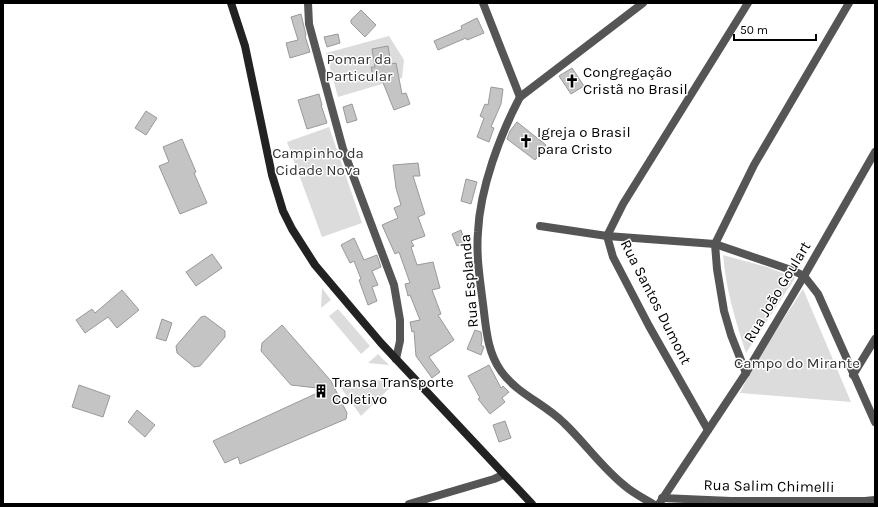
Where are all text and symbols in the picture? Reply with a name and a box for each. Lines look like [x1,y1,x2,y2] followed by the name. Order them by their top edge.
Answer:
[734,16,816,42] scale bar
[740,23,768,37] text: 50 m
[326,50,393,85] park label: Pomar da Particular
[583,63,688,98] place label: Congregação Cristã no Brasil
[564,73,580,89] church icon: Congregação Cristã no Brasil
[537,123,631,158] place label: Igreja o Brasil para Cristo
[518,133,534,149] church icon: Igreja o Brasil para Cristo
[272,144,364,179] park label: Campinho da Cidade Nova
[456,233,482,329] street label: Rua Esplanda
[617,237,695,368] street label: Rua Santos Dumont
[740,238,814,346] street label: Rua João Goulart
[734,354,860,372] park label: Campo do Mirante
[332,373,454,408] place label: Transa Transporte Coletivo
[313,383,329,399] building icon: Transa Transporte Coletivo
[703,476,835,496] street label: Rua Salim Chimelli

